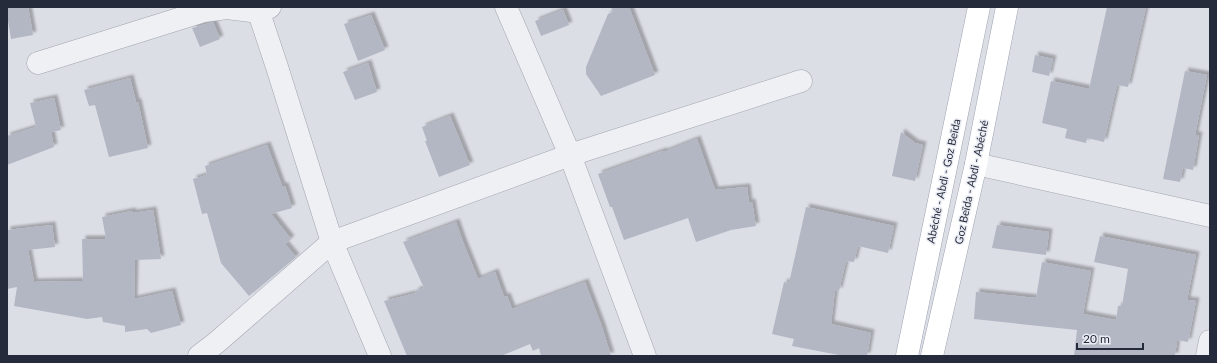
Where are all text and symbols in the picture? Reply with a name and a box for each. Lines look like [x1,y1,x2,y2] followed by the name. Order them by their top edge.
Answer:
[923,118,963,244] street label: Abéché - Abdi - Goz Beïda
[951,119,991,245] street label: Goz Beïda - Abdi - Abéché
[1077,325,1143,351] scale bar
[1083,331,1110,346] text: 20 m

